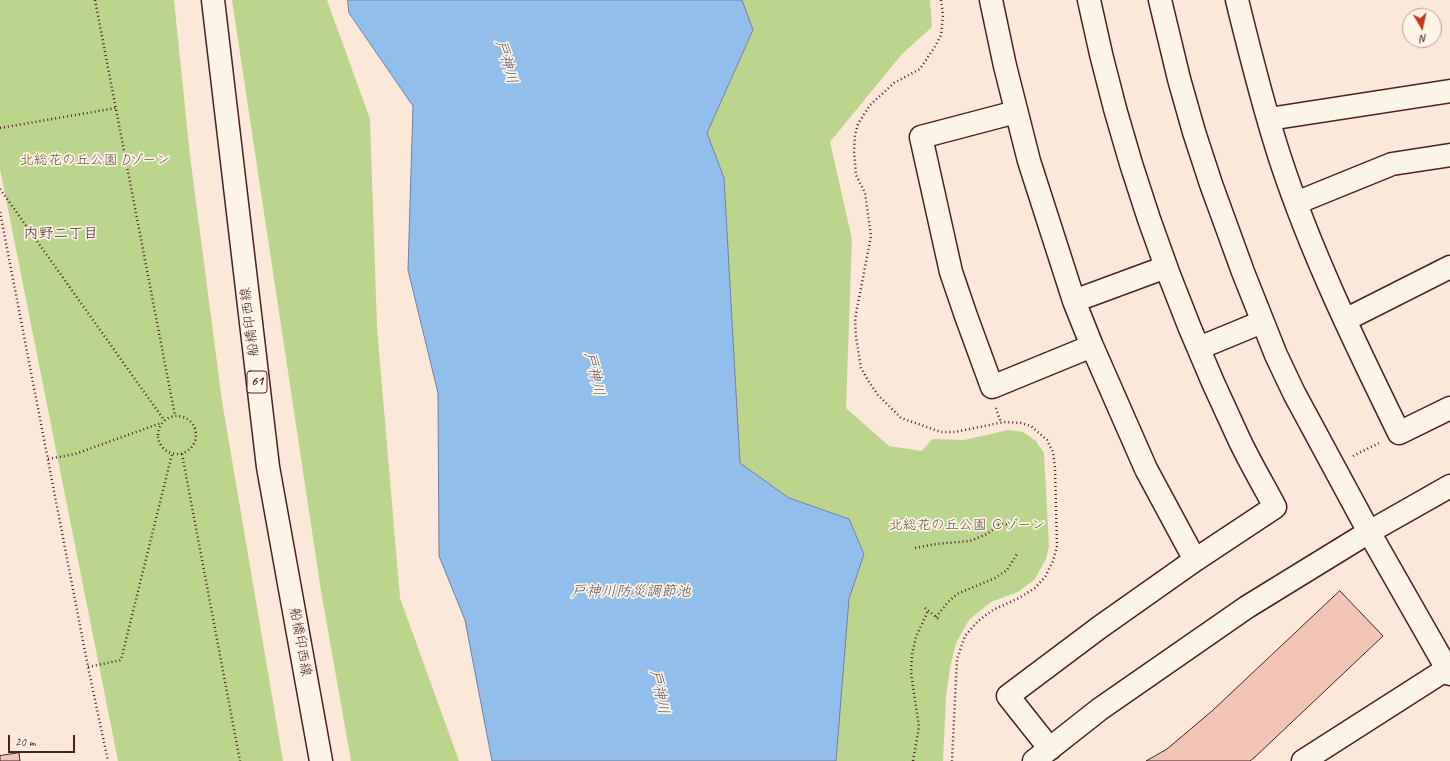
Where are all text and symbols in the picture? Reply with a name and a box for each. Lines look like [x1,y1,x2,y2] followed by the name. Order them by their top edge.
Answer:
[1402,8,1442,48] north arrow
[1419,31,1428,46] text: N
[491,38,521,86] water label: 戸神川
[20,152,170,168] park label: 北総花の丘公園 Dゾーン
[24,225,98,243] district label: 内野二丁目
[237,286,263,358] street label: 船橋印西線
[580,350,608,398] water label: 戸神川
[247,371,267,393] road number: 61
[889,517,1045,533] park label: 北総花の丘公園 Ｃゾーン
[571,583,691,601] water label: 戸神川防災調節池
[286,606,314,678] street label: 船橋印西線
[646,668,672,716] water label: 戸神川
[10,727,77,753] scale bar
[15,734,35,750] text: 20 m

